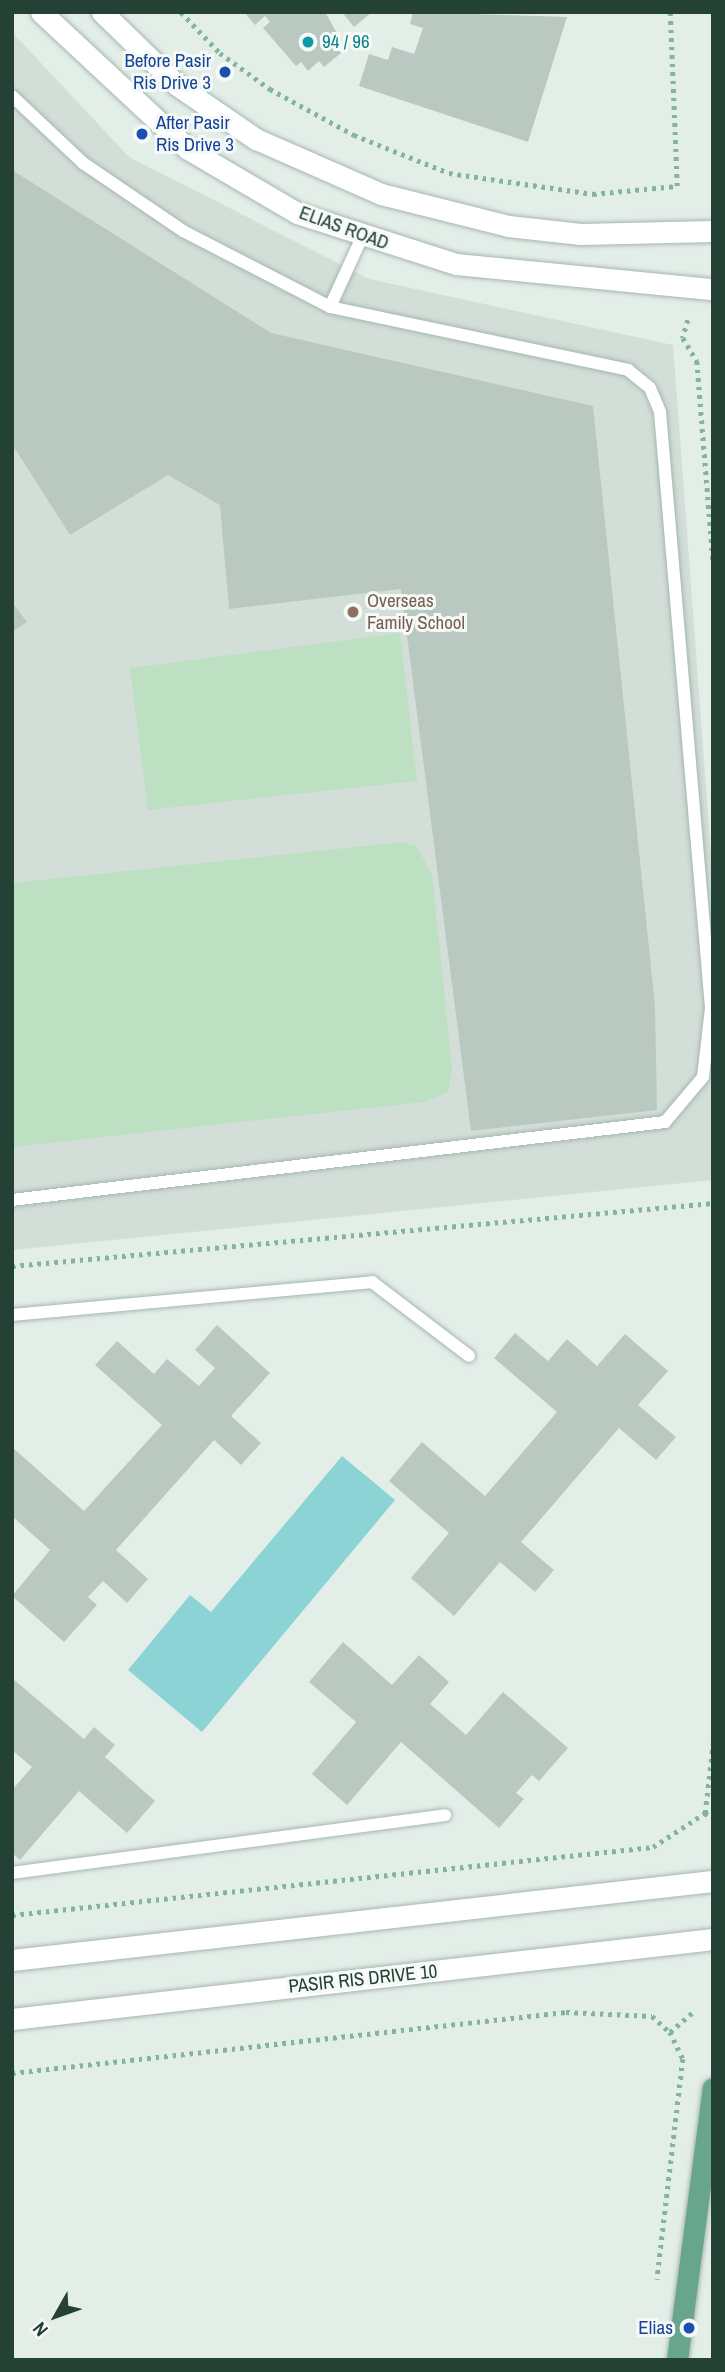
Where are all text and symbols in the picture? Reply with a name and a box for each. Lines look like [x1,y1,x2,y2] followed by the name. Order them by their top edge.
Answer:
[322,31,370,53] place label: 94 / 96
[300,34,316,50] marker: 94 / 96
[124,50,211,94] place label: Before Pasir Ris Drive 3
[217,64,233,80] marker: Before Pasir Ris Drive 3
[156,112,234,156] place label: After Pasir Ris Drive 3
[134,126,150,142] marker: After Pasir Ris Drive 3
[296,201,392,255] street label: ELIAS ROAD
[367,590,465,634] place label: Overseas Family School
[345,604,361,620] marker: Overseas Family School
[287,1960,439,1998] street label: PASIR RIS DRIVE 10
[21,2281,91,2351] north arrow
[26,2317,53,2342] text: N
[638,2317,673,2339] place label: Elias
[679,2318,699,2338] marker: Elias

